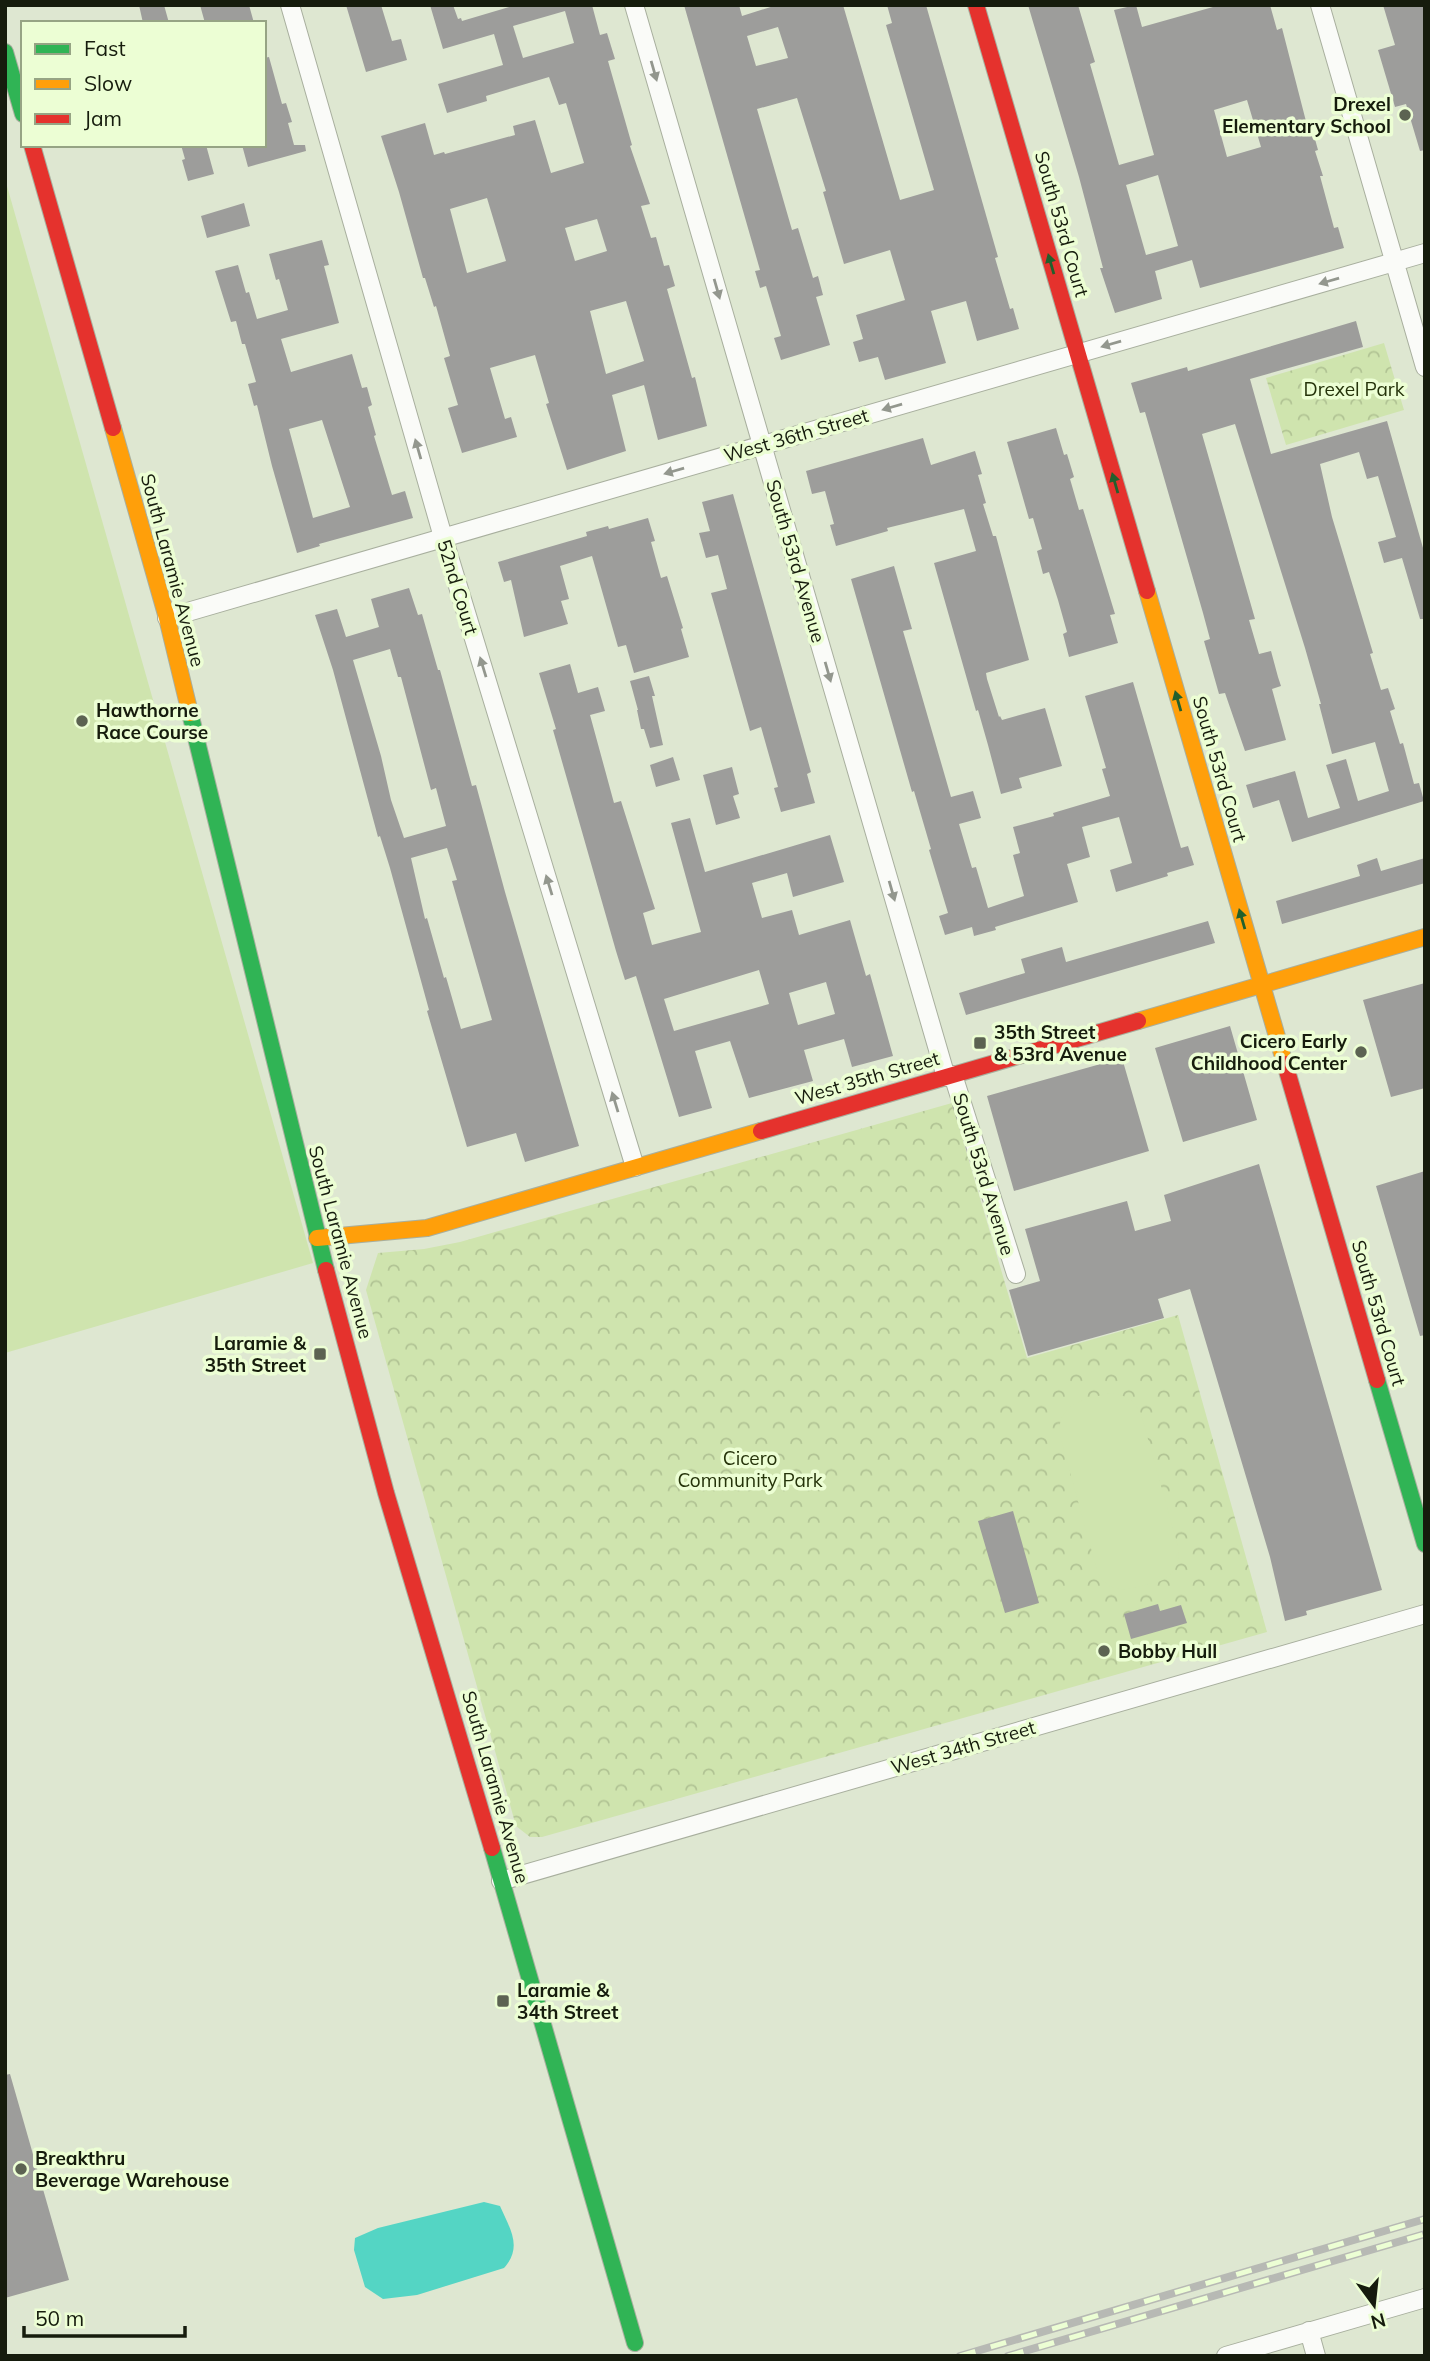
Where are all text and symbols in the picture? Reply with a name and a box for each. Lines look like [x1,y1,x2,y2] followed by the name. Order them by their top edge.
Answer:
[21,21,266,147] legend
[84,35,126,61] text: Fast
[649,61,659,82] one-way arrow
[84,70,132,96] text: Slow
[1222,92,1391,138] place label: Drexel Elementary School
[84,105,122,131] text: Jam
[1397,107,1413,123] marker: Drexel Elementary School
[1030,148,1094,300] street label: South 53rd Court
[1046,253,1056,274] one-way arrow
[1318,276,1339,286] one-way arrow
[712,278,723,300] one-way arrow
[1100,340,1121,350] one-way arrow
[1304,377,1405,401] park label: Drexel Park
[721,403,871,467] street label: West 36th Street
[881,403,902,413] one-way arrow
[412,438,422,459] one-way arrow
[663,466,684,476] one-way arrow
[136,471,210,669] street label: South Laramie Avenue
[1109,472,1119,493] one-way arrow
[761,477,831,645] street label: South 53rd Avenue
[432,536,484,638] street label: 52nd Court
[477,656,487,677] one-way arrow
[824,662,834,683] one-way arrow
[1173,690,1183,711] one-way arrow
[1188,693,1252,845] street label: South 53rd Court
[96,698,208,744] place label: Hawthorne Race Course
[74,713,90,729] marker: Hawthorne Race Course
[543,874,554,895] one-way arrow
[887,881,897,902] one-way arrow
[1236,909,1246,930] one-way arrow
[994,1020,1127,1066] place label: 35th Street & 53rd Avenue
[1191,1029,1348,1075] place label: Cicero Early Childhood Center
[972,1035,988,1051] marker: 35th Street & 53rd Avenue
[1353,1044,1369,1060] marker: Cicero Early Childhood Center
[792,1046,942,1110] street label: West 35th Street
[948,1090,1020,1258] street label: South 53rd Avenue
[610,1091,620,1112] one-way arrow
[304,1143,378,1341] street label: South Laramie Avenue
[1347,1237,1411,1389] street label: South 53rd Court
[205,1331,307,1377] place label: Laramie & 35th Street
[312,1346,328,1362] marker: Laramie & 35th Street
[678,1446,823,1492] park label: Cicero Community Park
[1118,1639,1217,1663] place label: Bobby Hull
[1096,1643,1112,1659] marker: Bobby Hull
[457,1688,535,1886] street label: South Laramie Avenue
[888,1715,1038,1779] street label: West 34th Street
[517,1978,618,2024] place label: Laramie & 34th Street
[495,1993,511,2009] marker: Laramie & 34th Street
[35,2146,229,2192] place label: Breakthru Beverage Warehouse
[13,2161,29,2177] marker: Breakthru Beverage Warehouse
[1339,2270,1409,2340] north arrow
[24,2294,186,2338] scale bar
[35,2305,84,2331] text: 50 m
[1368,2308,1388,2335] text: N

